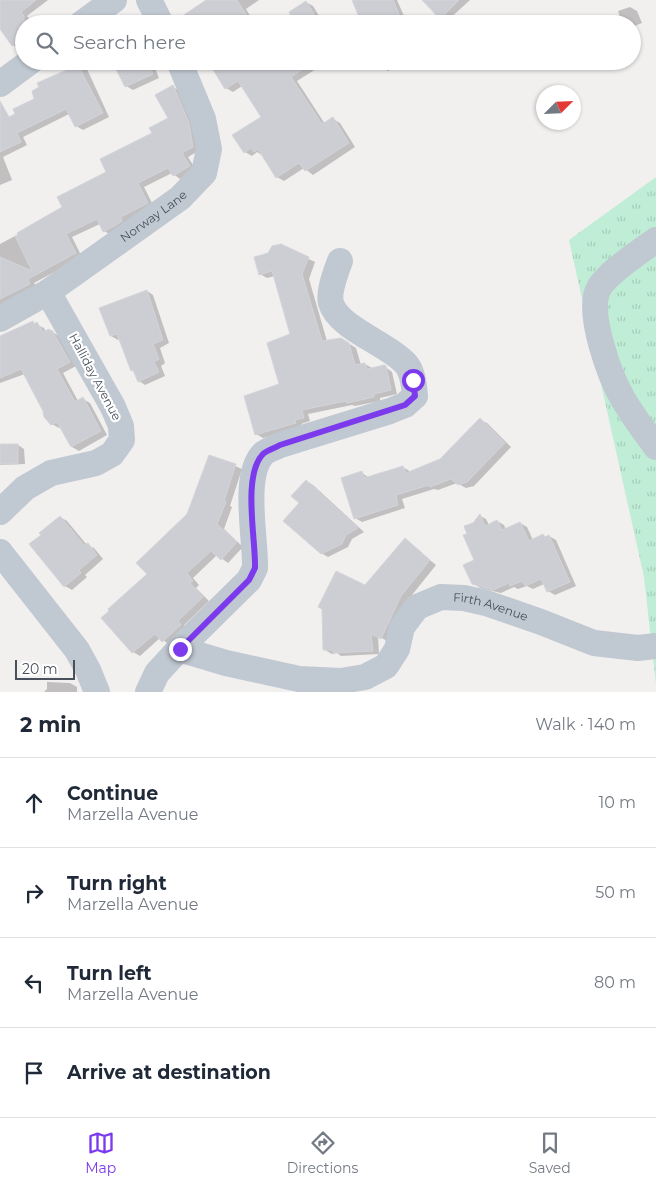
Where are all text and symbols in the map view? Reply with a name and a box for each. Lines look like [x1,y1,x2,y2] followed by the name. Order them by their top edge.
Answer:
[15,15,641,70] search box
[33,29,61,57] icon: search
[73,31,186,54] text: Search here
[536,85,581,130] north arrow
[117,187,190,245] street label: Norway Lane
[66,331,125,423] street label: Halliday Avenue
[402,369,425,392] route start
[453,590,530,624] street label: Firth Avenue
[169,638,192,661] route end
[15,657,75,680] scale bar
[22,660,58,678] text: 20 m
[20,712,81,737] text: 2 min
[535,715,636,734] text: Walk · 140 m
[67,782,158,805] text: Continue
[20,789,48,817] icon: ahead
[598,793,636,812] text: 10 m
[67,805,198,824] text: Marzella Avenue
[67,872,167,895] text: Turn right
[20,879,48,907] icon: right
[595,883,636,902] text: 50 m
[67,895,198,914] text: Marzella Avenue
[67,962,152,985] text: Turn left
[20,969,48,997] icon: left
[594,973,636,992] text: 80 m
[67,985,198,1004] text: Marzella Avenue
[20,1059,48,1087] icon: arrive
[67,1061,271,1084] text: Arrive at destination
[85,1129,116,1177] tab: Map
[287,1129,358,1177] tab: Directions
[529,1129,571,1177] tab: Saved

